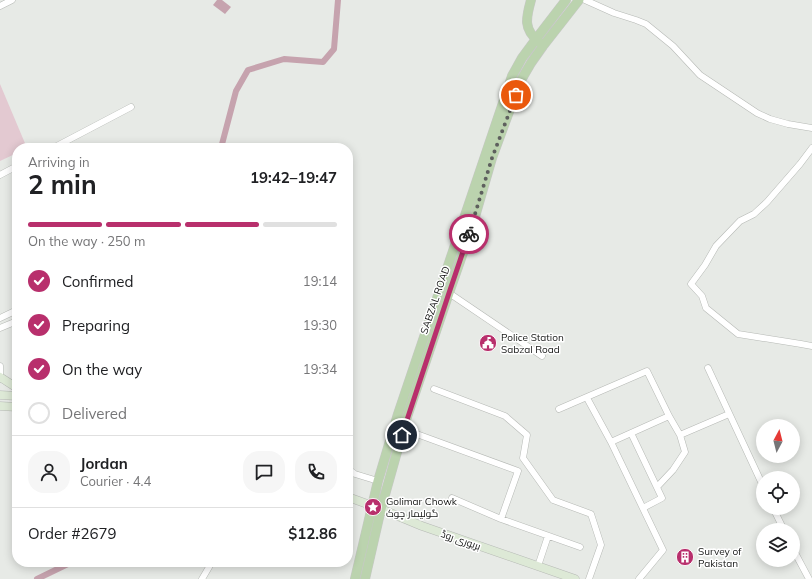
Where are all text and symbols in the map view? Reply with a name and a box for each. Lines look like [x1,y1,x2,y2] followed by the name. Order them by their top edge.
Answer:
[499,78,533,112] pin
[505,84,527,106] icon: bag
[28,154,90,170] text: Arriving in
[28,168,97,201] text: 2 min
[250,168,337,187] text: 19:42–19:47
[449,214,489,254] courier
[458,223,480,245] icon: bike
[28,233,145,249] text: On the way · 250 m
[417,264,453,336] street label: SABZAL ROAD
[28,270,50,292] icon: check
[62,272,133,291] text: Confirmed
[303,273,337,289] text: 19:14
[28,314,50,336] icon: check
[62,316,130,335] text: Preparing
[303,317,337,333] text: 19:30
[501,331,564,356] place label: Police Station Sabzal Road
[478,333,498,353] public building icon: Police Station Sabzal Road
[28,358,50,380] icon: check
[62,360,142,379] text: On the way
[303,361,337,377] text: 19:34
[62,404,127,423] text: Delivered
[385,418,419,452] pin
[756,419,800,463] north arrow
[756,419,800,567] map controls
[391,424,413,446] icon: home
[28,451,70,493] button: person
[243,451,285,493] button: chat
[295,451,337,493] button: phone
[80,454,128,473] text: Jordan
[756,471,800,515] button: locate
[80,473,151,489] text: Courier · 4.4
[386,495,458,520] place label: Golimar Chowk گولیمار چوک
[363,497,383,517] place icon: Golimar Chowk گولیمار چوک
[756,523,800,567] button: layers
[28,524,116,543] text: Order #2679
[288,524,337,543] text: $12.86
[439,527,483,553] street label: بریوری روڈ
[698,545,742,570] place label: Survey of Pakistan
[675,547,695,567] building icon: Survey of Pakistan

